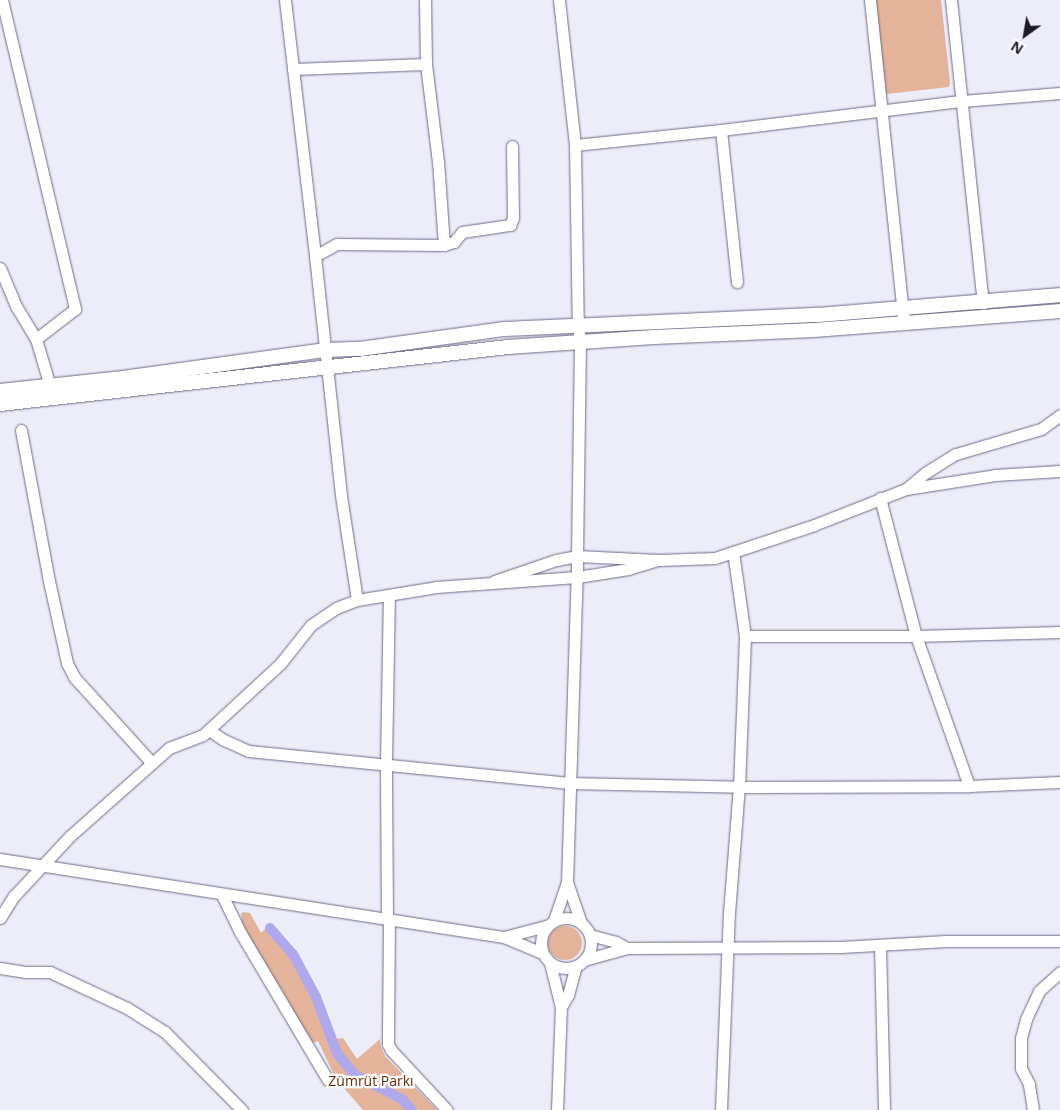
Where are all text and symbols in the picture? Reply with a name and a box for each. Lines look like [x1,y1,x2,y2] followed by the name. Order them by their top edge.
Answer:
[1000,10,1050,60] north arrow
[1007,37,1027,59] text: N
[328,1073,414,1089] park label: Zümrüt Parkı

